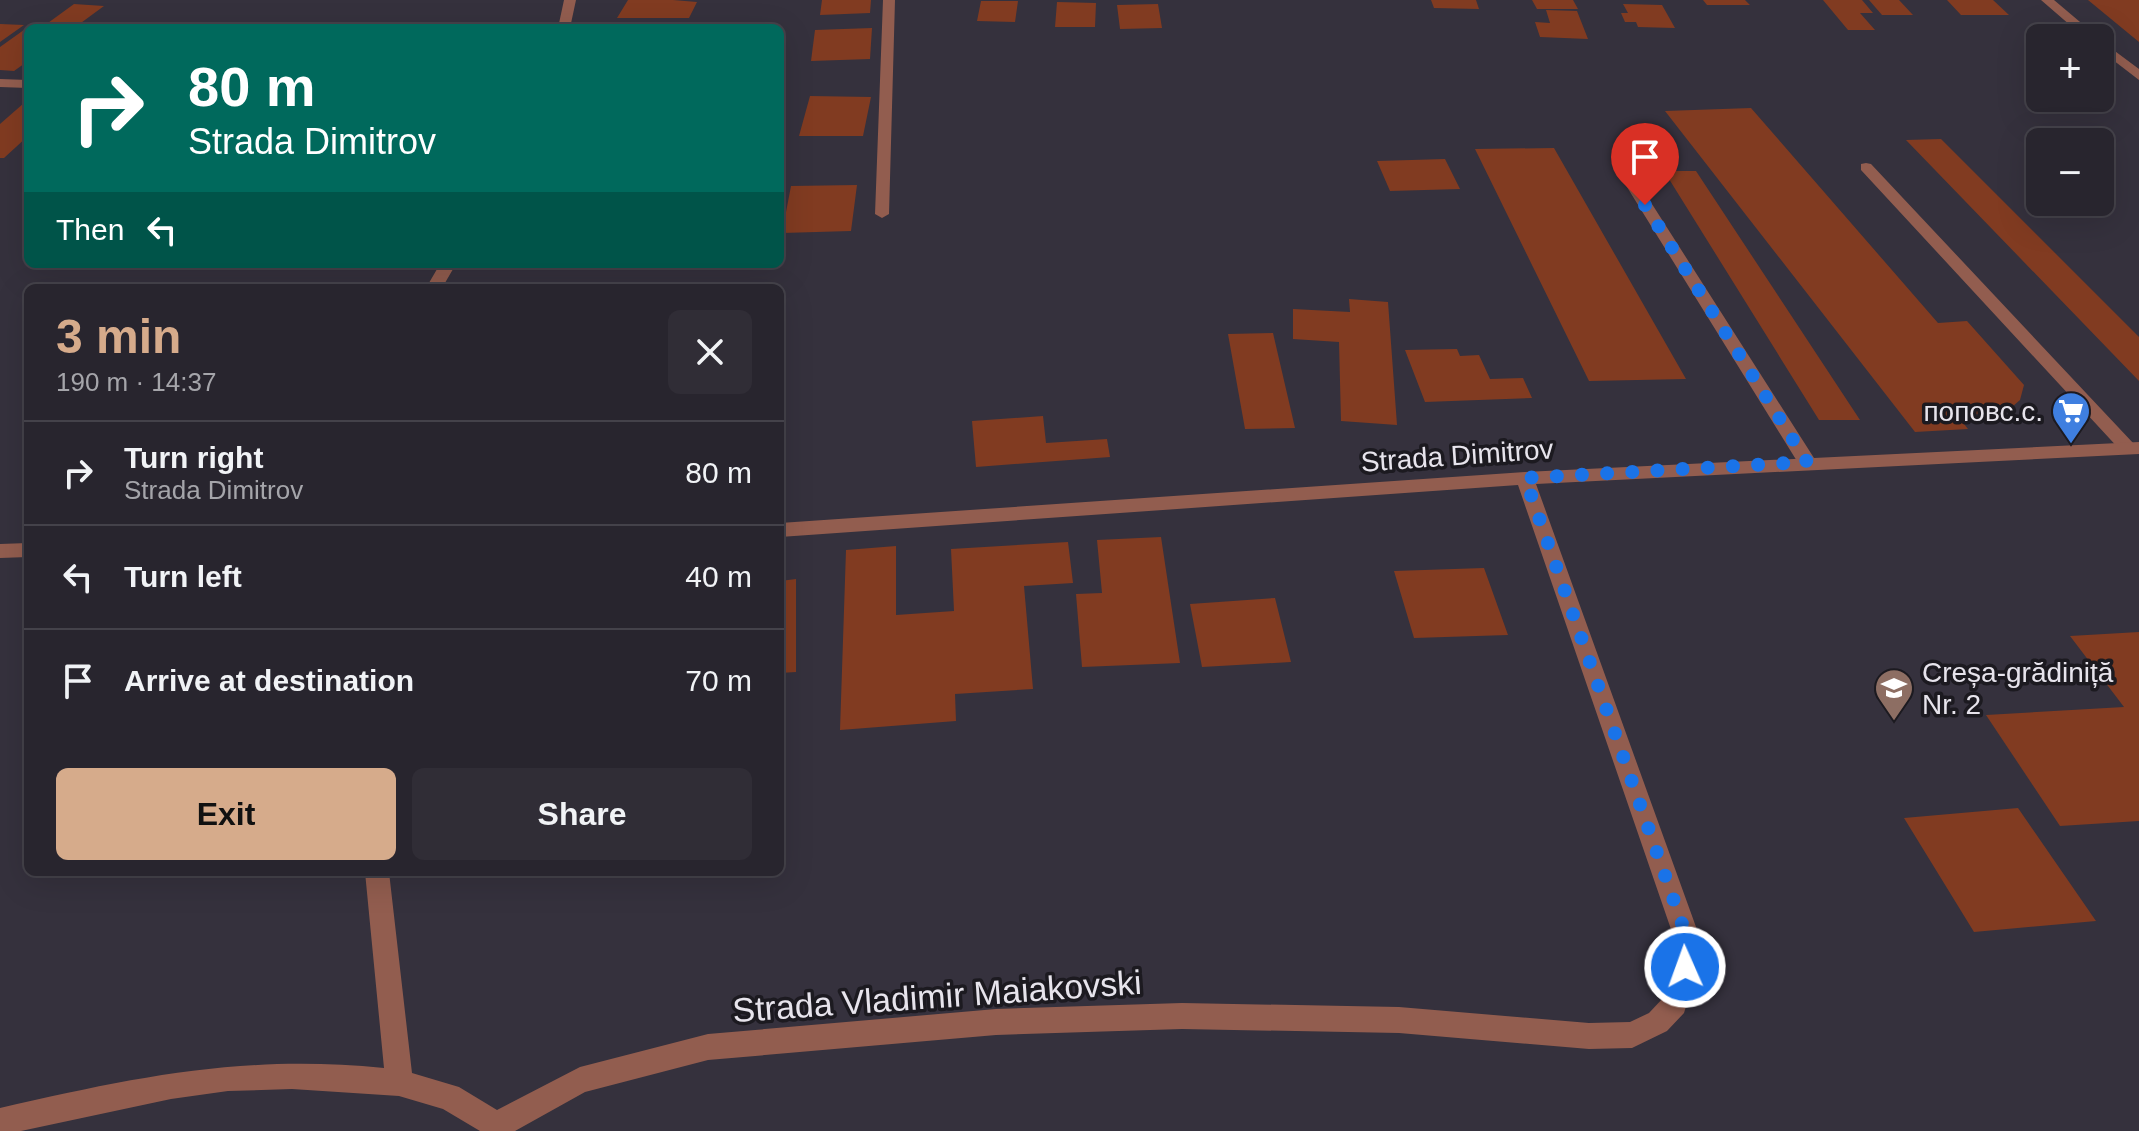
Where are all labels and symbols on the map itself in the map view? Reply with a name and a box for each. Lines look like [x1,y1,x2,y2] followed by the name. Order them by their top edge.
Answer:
[1611,123,1679,205] pin
[2050,390,2092,445] supermarket icon: поповс.с.
[1923,396,2043,427] place label: поповс.с.
[1360,433,1554,478] street label: Strada Dimitrov
[1922,657,2114,720] place label: Creșa-grădiniță Nr. 2
[1873,667,1915,722] school or university icon: Creșa-grădiniță Nr. 2
[1643,925,1727,1009] position arrow
[731,963,1143,1029] street label: Strada Vladimir Maiakovski

